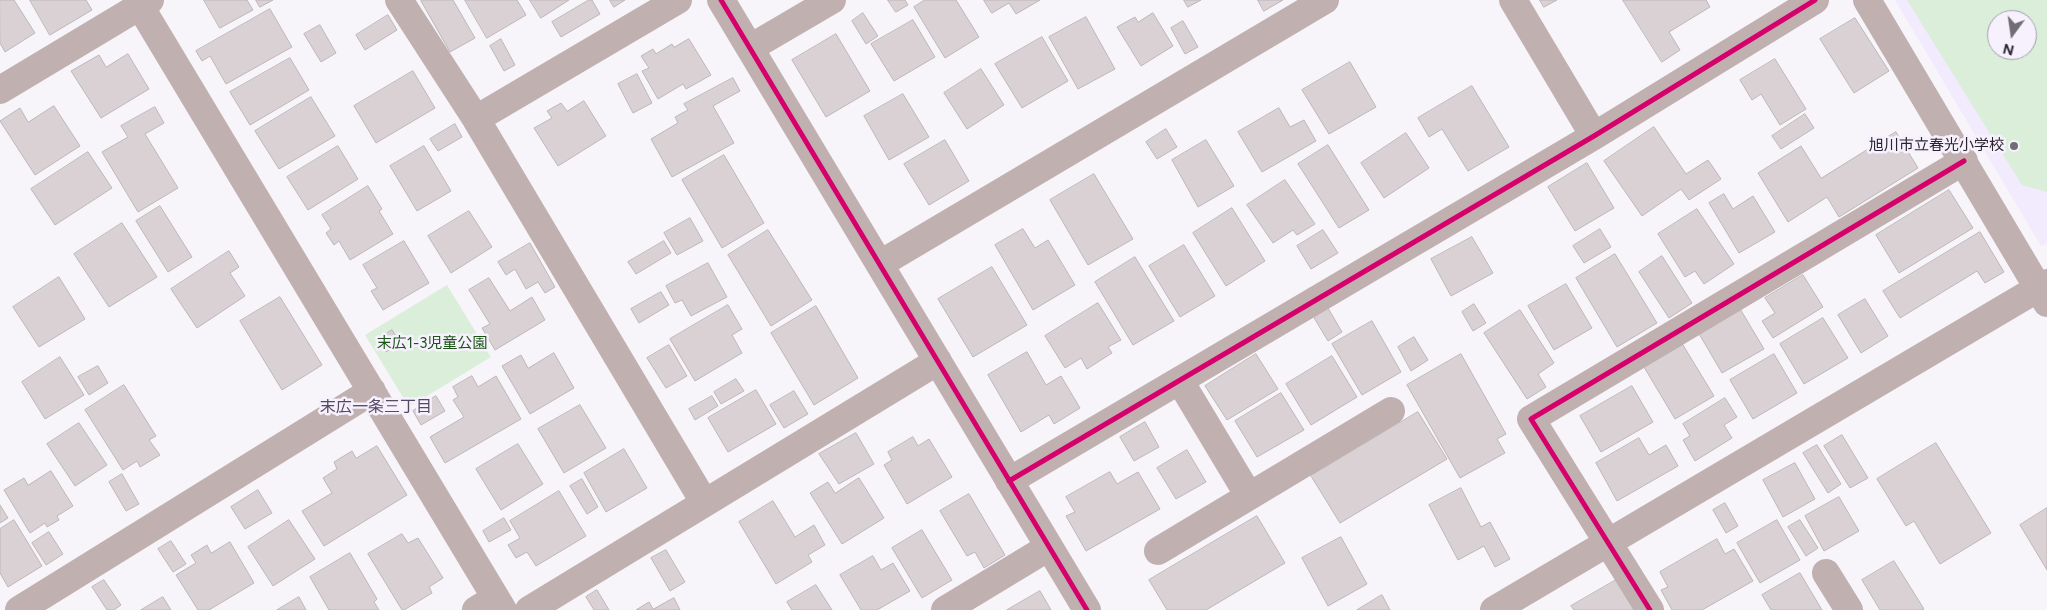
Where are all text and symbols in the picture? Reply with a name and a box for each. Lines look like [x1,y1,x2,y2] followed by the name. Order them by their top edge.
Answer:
[1987,10,2037,60] north arrow
[2001,40,2016,59] text: N
[1869,137,2004,155] place label: 旭川市立春光小学校
[2008,140,2020,152] marker: 旭川市立春光小学校
[377,335,487,353] park label: 末広1-3児童公園
[320,397,432,417] district label: 末広一条三丁目

